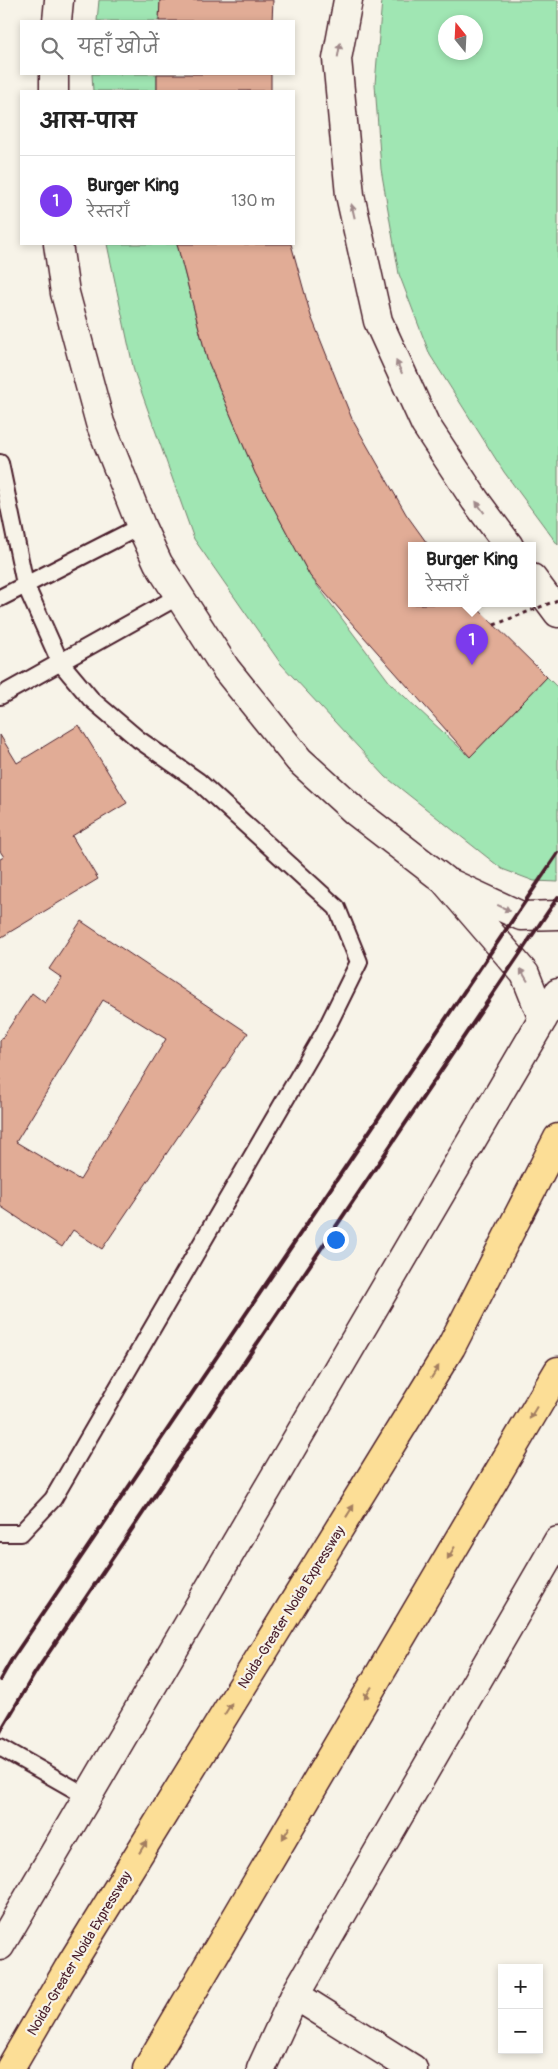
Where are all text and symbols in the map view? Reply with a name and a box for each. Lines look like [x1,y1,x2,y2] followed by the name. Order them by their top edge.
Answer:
[438,15,483,60] north arrow
[20,20,295,75] search box
[38,34,66,62] icon: search
[78,35,159,59] text: यहाँ खोजें
[335,42,343,58] one-way arrow
[40,108,136,135] text: आस-पास
[87,173,179,197] text: Burger King
[53,191,59,211] text: 1
[231,191,275,211] text: 130 m
[87,202,130,222] text: रेस्तराँ
[349,204,357,219] one-way arrow
[395,360,403,374] one-way arrow
[475,500,485,514] one-way arrow
[408,542,536,607] popup
[426,547,518,571] text: Burger King
[426,576,469,596] text: रेस्तराँ
[456,624,488,665] pin: 1
[497,904,511,912] one-way arrow
[519,968,528,981] one-way arrow
[323,1227,349,1253] your location
[431,1366,440,1379] one-way arrow
[529,1406,538,1419] one-way arrow
[346,1504,355,1517] one-way arrow
[234,1523,349,1692] street label: Noida-Greater Noida Expressway
[446,1546,455,1559] one-way arrow
[364,1686,373,1699] one-way arrow
[224,1702,233,1715] one-way arrow
[281,1826,290,1839] one-way arrow
[139,1841,148,1854] one-way arrow
[24,1868,135,2038] street label: Noida-Greater Noida Expressway
[498,1964,543,2054] map controls
[498,1964,543,2009] button: +
[498,2009,543,2054] button: −

